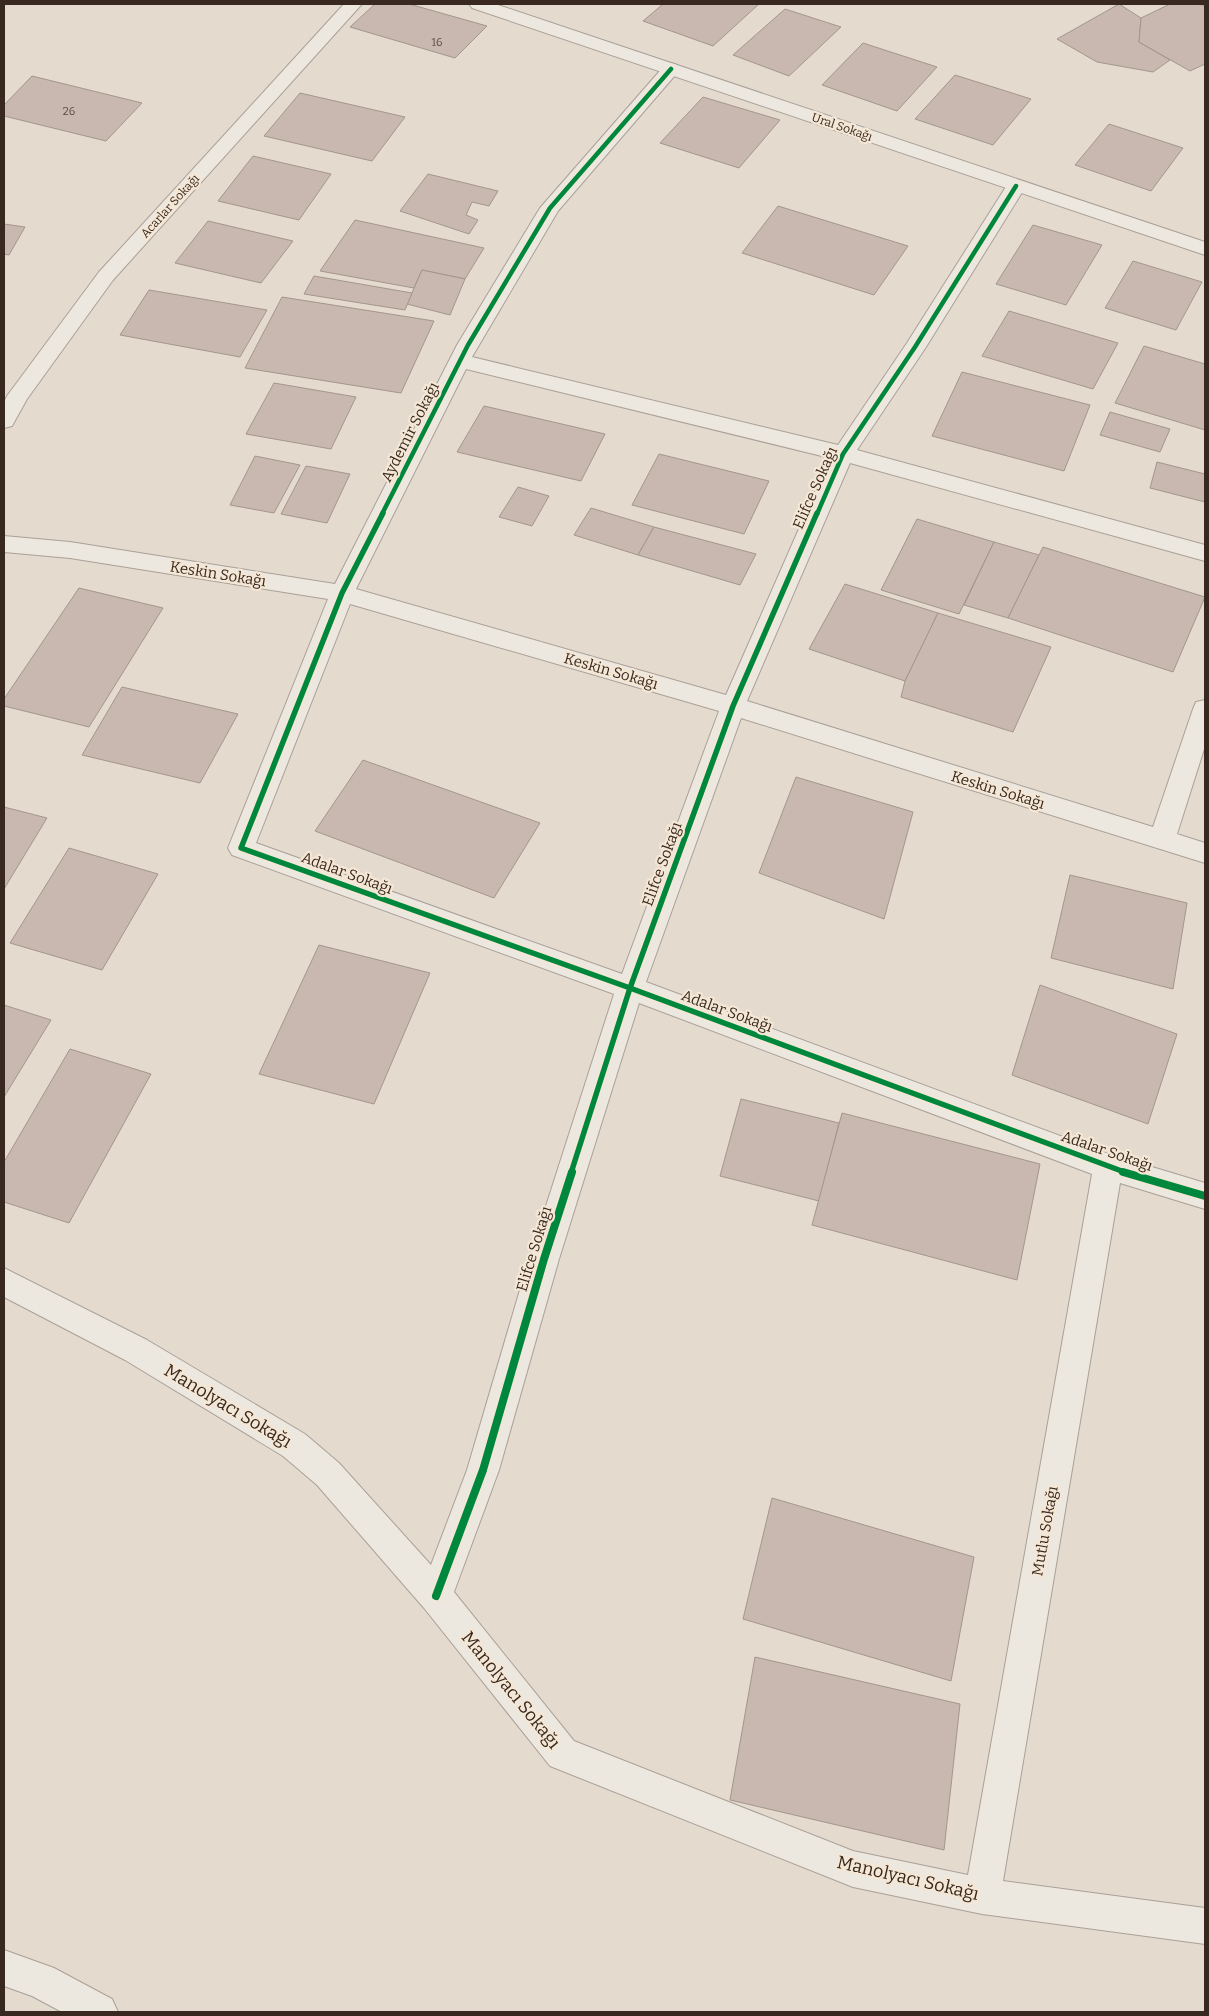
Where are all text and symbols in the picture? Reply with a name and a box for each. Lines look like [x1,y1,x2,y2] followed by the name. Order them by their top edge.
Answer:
[432,36,442,49] house number: 16
[63,105,75,118] house number: 26
[810,110,875,144] street label: Ural Sokağı
[138,171,202,241] street label: Acarlar Sokağı
[377,379,443,485] street label: Aydemir Sokağı
[789,444,841,532] street label: Elifce Sokağı
[169,558,268,591] street label: Keskin Sokağı
[562,649,661,693] street label: Keskin Sokağı
[949,767,1047,813] street label: Keskin Sokağı
[638,819,686,909] street label: Elifce Sokağı
[299,848,395,898] street label: Adalar Sokağı
[679,986,775,1036] street label: Adalar Sokağı
[1059,1127,1156,1175] street label: Adalar Sokağı
[513,1204,556,1294] street label: Elifce Sokağı
[160,1359,296,1453] street label: Manolyacı Sokağı
[1028,1484,1062,1577] street label: Mutlu Sokağı
[457,1627,565,1753] street label: Manolyacı Sokağı
[835,1851,981,1905] street label: Manolyacı Sokağı

